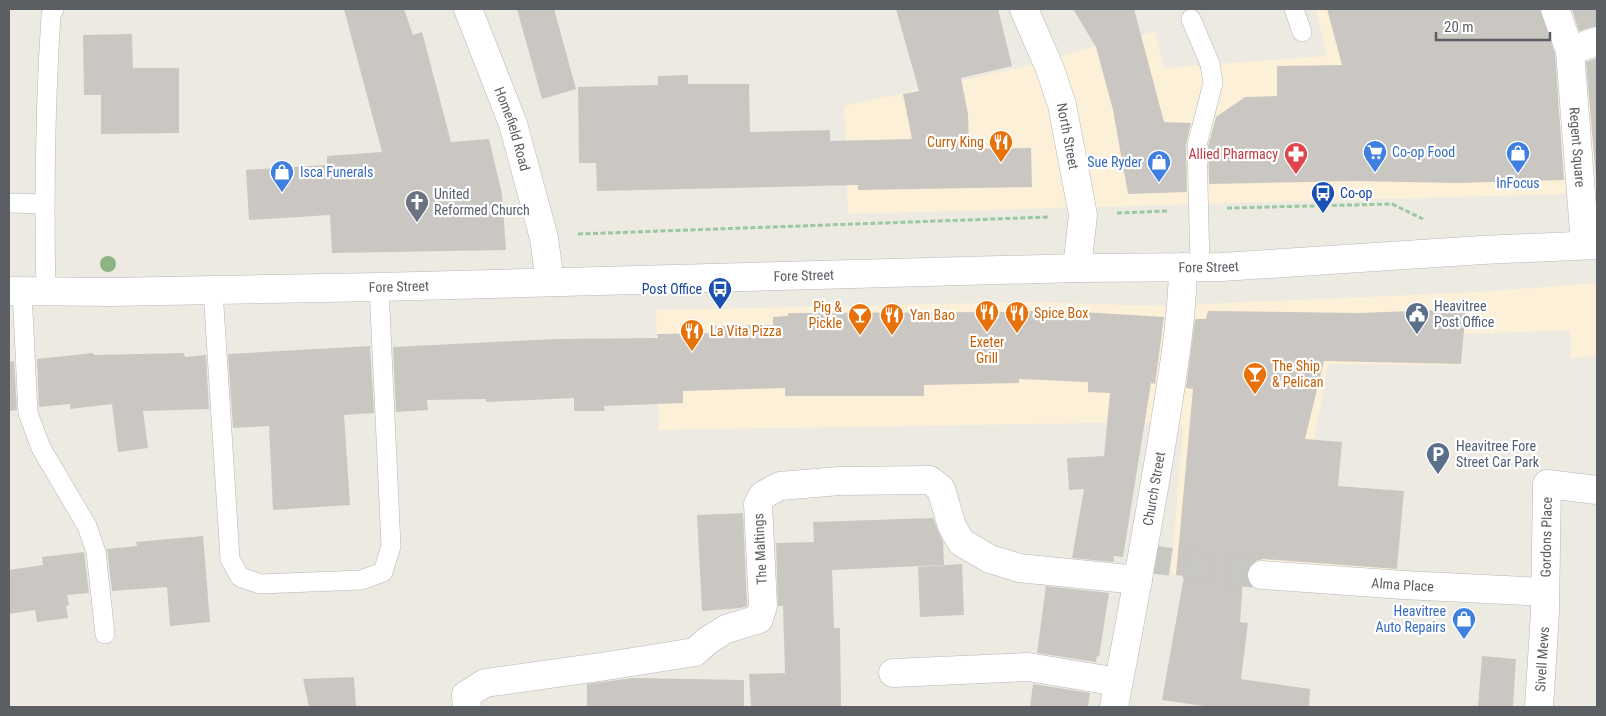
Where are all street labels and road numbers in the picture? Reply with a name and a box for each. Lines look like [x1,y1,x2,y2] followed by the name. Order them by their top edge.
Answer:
[491,84,533,173] street label: Homefield Road
[1054,102,1082,171] street label: North Street
[1566,107,1589,188] street label: Regent Square
[1178,258,1239,275] street label: Fore Street
[773,267,834,284] street label: Fore Street
[369,278,429,295] street label: Fore Street
[1140,450,1168,527] street label: Church Street
[1538,496,1555,578] street label: Gordons Place
[750,513,770,585] street label: The Maltings
[1371,575,1435,595] street label: Alma Place
[1532,626,1552,692] street label: Sivell Mews

